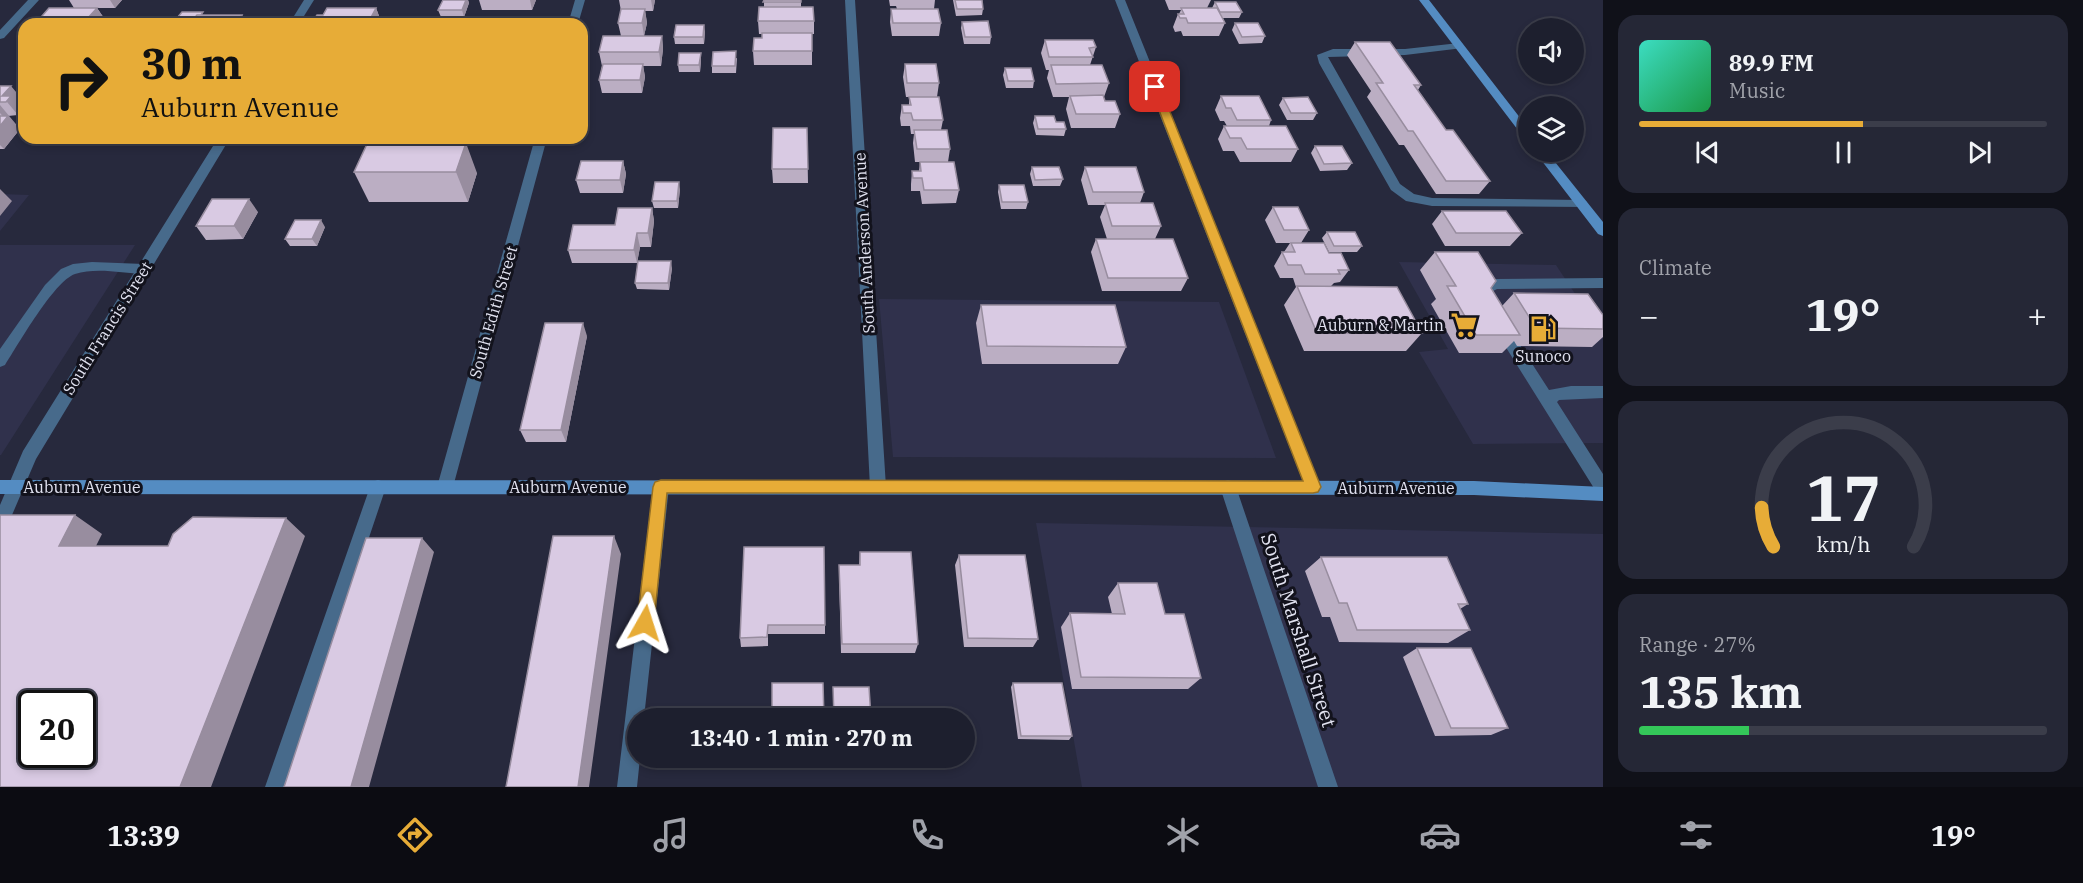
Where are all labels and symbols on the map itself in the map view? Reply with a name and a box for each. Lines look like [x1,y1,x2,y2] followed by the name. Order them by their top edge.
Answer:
[1129,61,1180,112] pin
[849,152,879,334] street label: South Anderson Avenue
[465,243,522,381] street label: South Edith Street
[58,257,156,398] street label: South Francis Street
[1449,310,1479,340] supermarket icon: Auburn & Martin
[1528,314,1558,344] fuel station icon: Sunoco
[1317,315,1444,335] place label: Auburn & Martin
[1515,346,1571,366] place label: Sunoco
[23,477,141,497] street label: Auburn Avenue
[509,477,627,497] street label: Auburn Avenue
[1337,478,1455,498] street label: Auburn Avenue
[1255,529,1343,731] street label: South Marshall Street
[613,591,677,655] position arrow
[18,690,96,768] speed limit sign: 20

